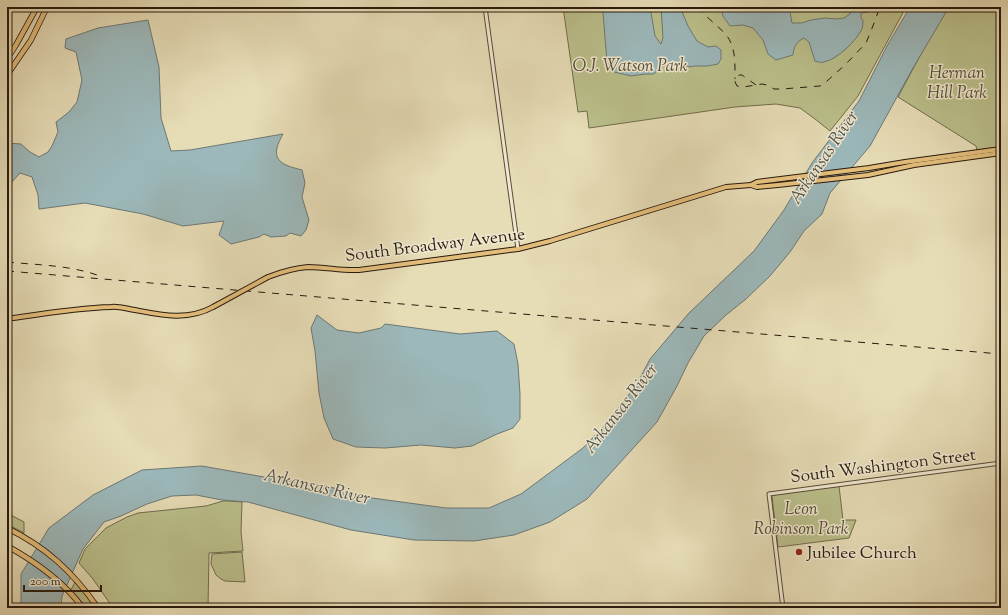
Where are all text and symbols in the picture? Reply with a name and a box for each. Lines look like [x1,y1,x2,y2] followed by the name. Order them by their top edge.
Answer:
[573,55,688,79] park label: O.J. Watson Park
[927,62,987,106] park label: Herman Hill Park
[784,105,866,210] water label: Arkansas River
[344,223,527,269] street label: South Broadway Avenue
[578,358,666,460] water label: Arkansas River
[789,444,978,490] street label: South Washington Street
[261,463,373,513] water label: Arkansas River
[754,498,849,542] park label: Leon Robinson Park
[806,542,917,566] place label: Jubilee Church
[794,547,804,557] marker: Jubilee Church
[24,567,101,593] scale bar
[30,573,61,591] text: 200 m

